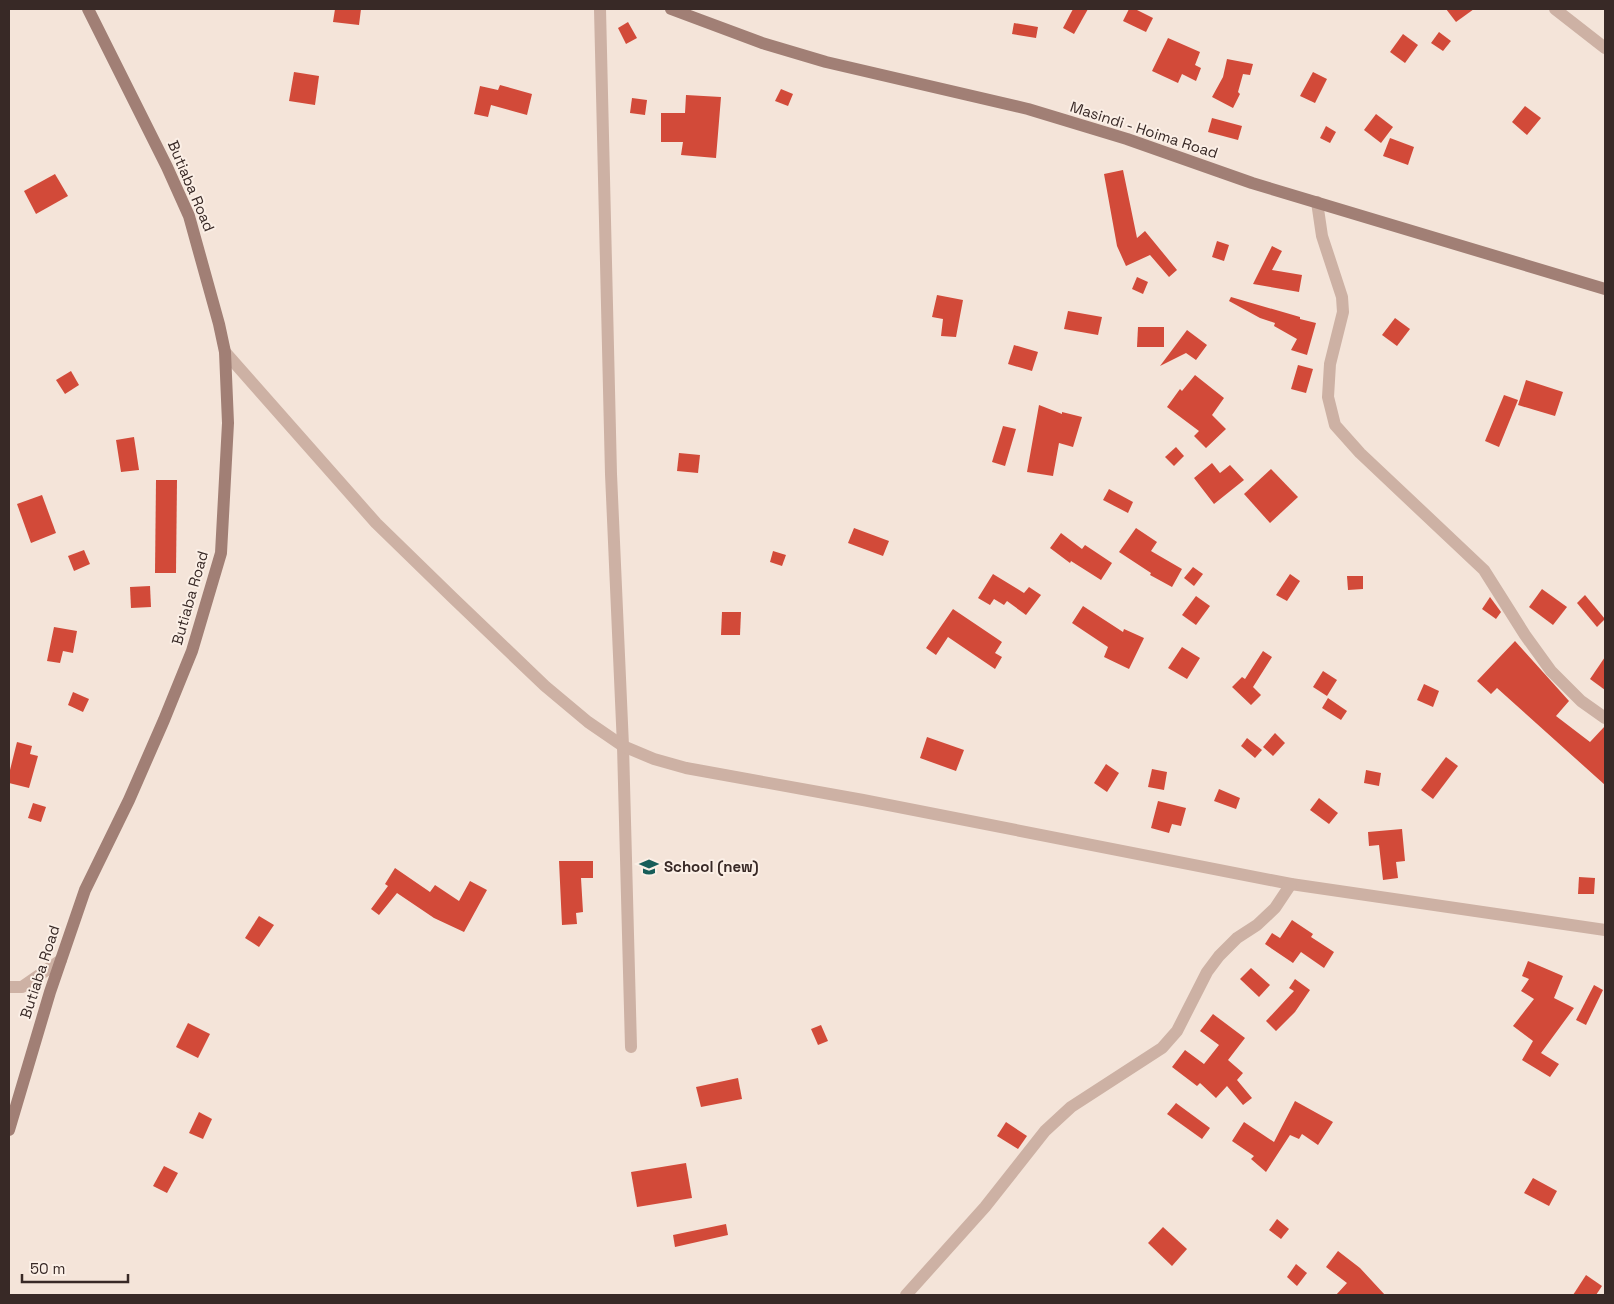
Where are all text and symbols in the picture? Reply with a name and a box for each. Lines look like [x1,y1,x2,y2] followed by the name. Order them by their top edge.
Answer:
[1068,97,1220,162] street label: Masindi - Hoima Road
[164,137,219,234] street label: Butiaba Road
[167,548,212,647] street label: Butiaba Road
[638,856,660,878] school or university icon: School (new)
[664,857,759,876] place label: School (new)
[15,923,64,1021] street label: Butiaba Road
[22,1252,129,1284] scale bar
[30,1259,65,1278] text: 50 m

